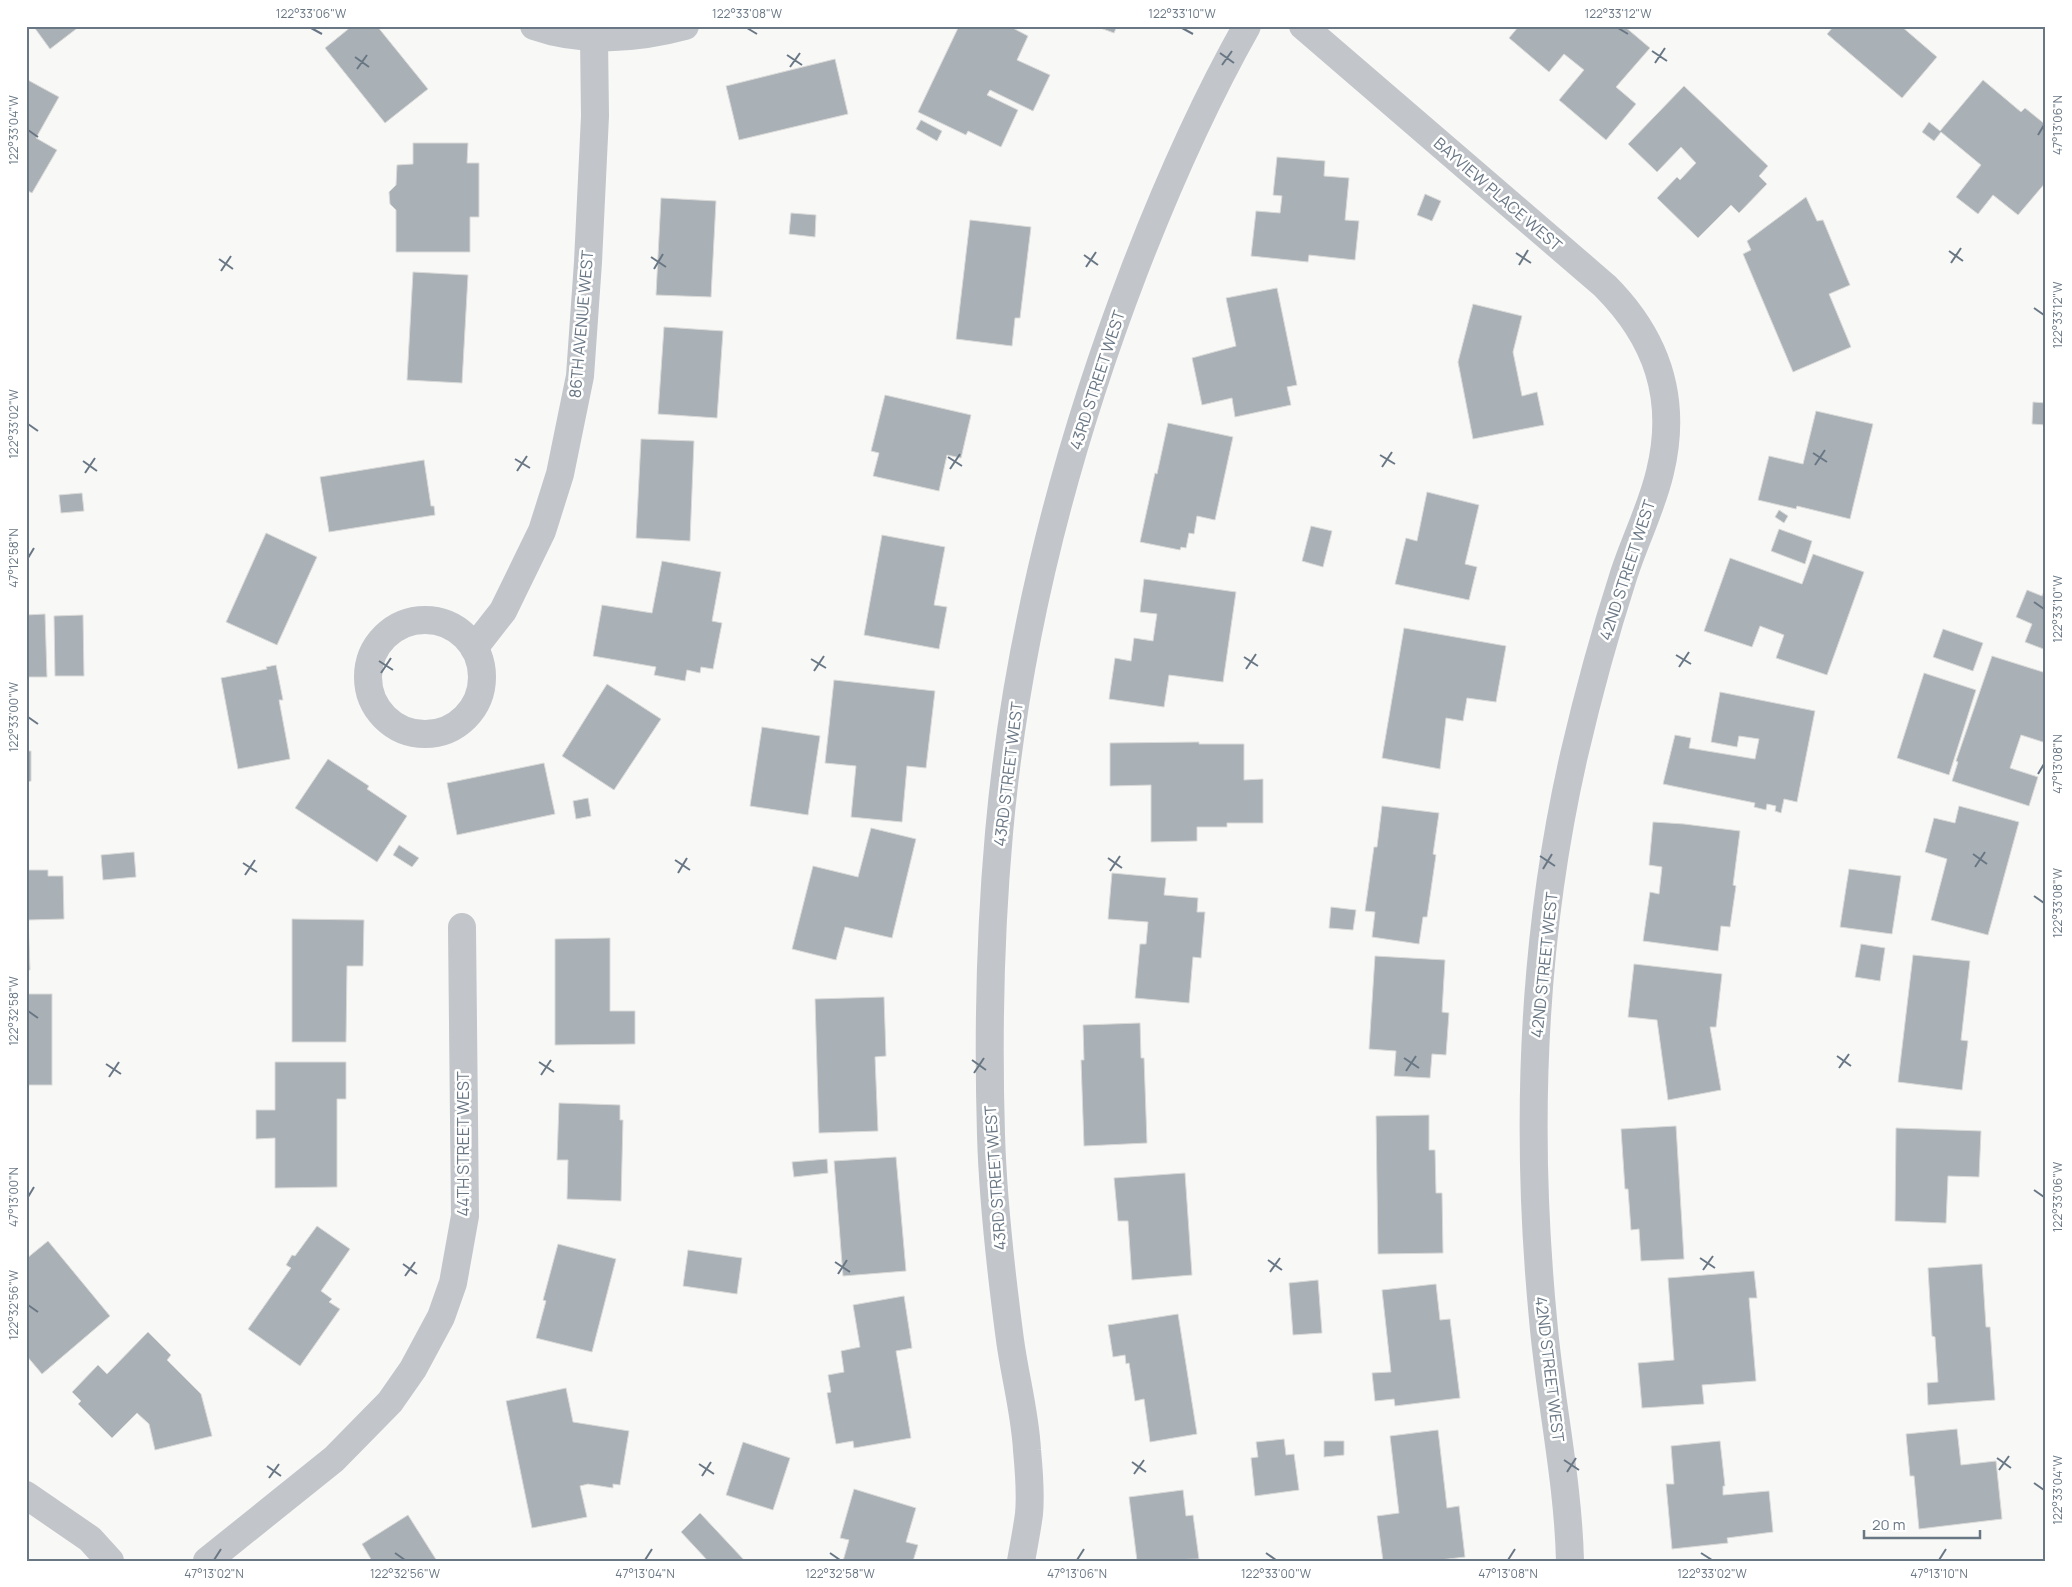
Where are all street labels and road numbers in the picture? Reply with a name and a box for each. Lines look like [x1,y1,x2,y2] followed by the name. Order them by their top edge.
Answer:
[1429,132,1567,256] street label: BAYVIEW PLACE WEST
[564,249,598,399] street label: 86TH AVENUE WEST
[1064,307,1130,453] street label: 43RD STREET WEST
[1594,496,1660,643] street label: 42ND STREET WEST
[988,700,1028,847] street label: 43RD STREET WEST
[1525,891,1563,1039] street label: 42ND STREET WEST
[452,1071,474,1216] street label: 44TH STREET WEST
[979,1104,1011,1251] street label: 43RD STREET WEST
[1530,1295,1570,1444] street label: 42ND STREET WEST

